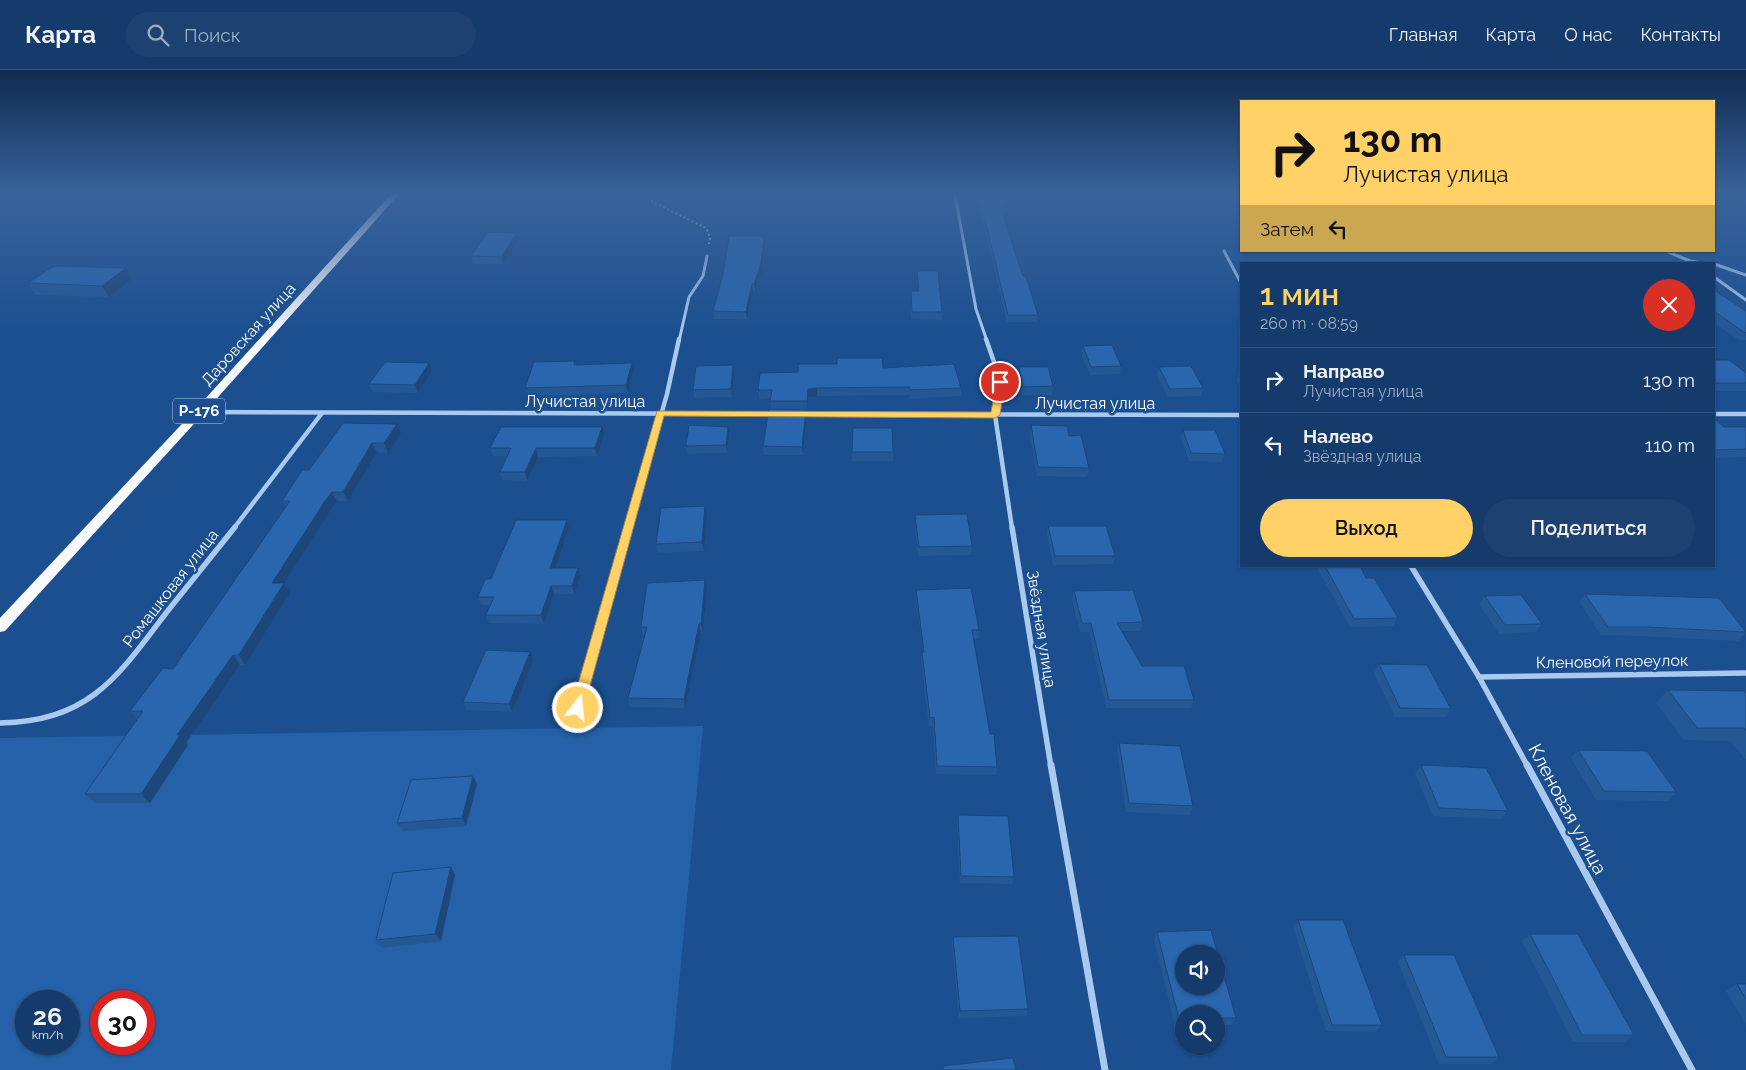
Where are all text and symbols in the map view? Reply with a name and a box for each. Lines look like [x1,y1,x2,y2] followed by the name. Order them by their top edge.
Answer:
[126,12,476,57] search box
[25,20,96,49] text: Карта
[144,21,172,49] icon: search
[184,24,241,46] text: Поиск
[1389,24,1457,45] text: Главная
[1485,24,1536,45] text: Карта
[1564,24,1612,45] text: О нас
[1640,24,1721,45] text: Контакты
[1343,119,1442,160] text: 130 m
[1260,120,1325,185] icon: right
[1343,161,1508,187] text: Лучистая улица
[1324,215,1352,243] icon: left
[1260,218,1314,240] text: Затем
[1260,277,1339,312] text: 1 мин
[197,279,299,390] street label: Даровская улица
[1643,279,1695,331] button: close
[1260,314,1358,333] text: 260 m · 08:59
[1303,360,1384,382] text: Направо
[979,361,1021,403] pin
[1260,366,1288,394] icon: right
[986,368,1014,396] icon: arrive
[1643,369,1695,391] text: 130 m
[1303,382,1423,401] text: Лучистая улица
[525,392,645,411] street label: Лучистая улица
[1035,394,1155,413] street label: Лучистая улица
[173,398,225,424] road number: Р-176
[1303,425,1373,447] text: Налево
[1260,431,1288,459] icon: left
[1645,434,1695,456] text: 110 m
[1303,447,1422,466] text: Звёздная улица
[1260,499,1473,557] button: Выход
[1483,499,1695,557] button: Поделиться
[119,526,222,651] street label: Ромашковая улица
[1023,569,1060,689] street label: Звёздная улица
[1536,651,1688,672] street label: Кленовой переулок
[551,681,603,733] position arrow
[1524,740,1612,878] street label: Кленовая улица
[1175,945,1225,1055] map controls
[1175,945,1225,995] button: sound
[90,990,155,1055] speed limit sign: 30
[33,1001,62,1031] text: 26
[1175,1005,1225,1055] button: search
[32,1028,63,1042] text: km/h

